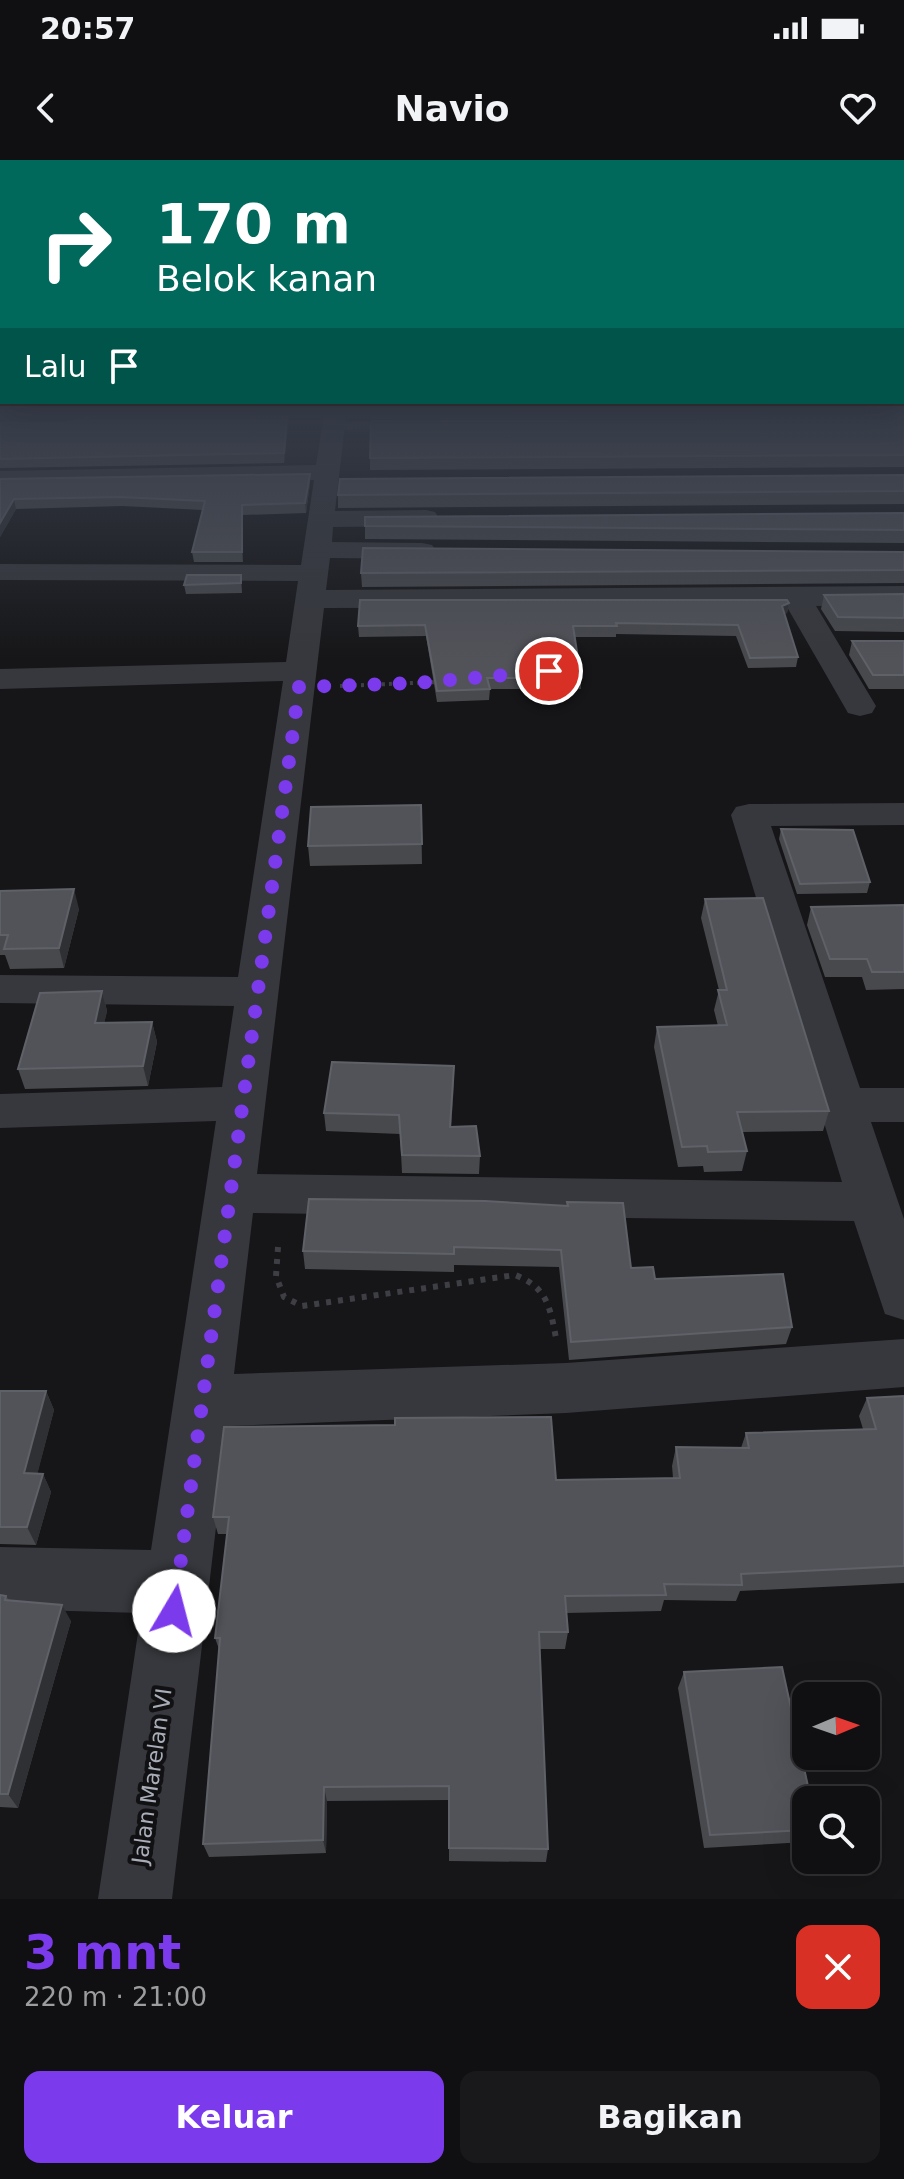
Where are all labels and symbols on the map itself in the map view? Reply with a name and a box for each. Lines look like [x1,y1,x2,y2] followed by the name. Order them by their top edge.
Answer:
[515,637,583,705] pin
[132,1569,216,1653] position arrow
[792,1682,880,1770] north arrow
[127,1687,177,1867] street label: Jalan Marelan VI

